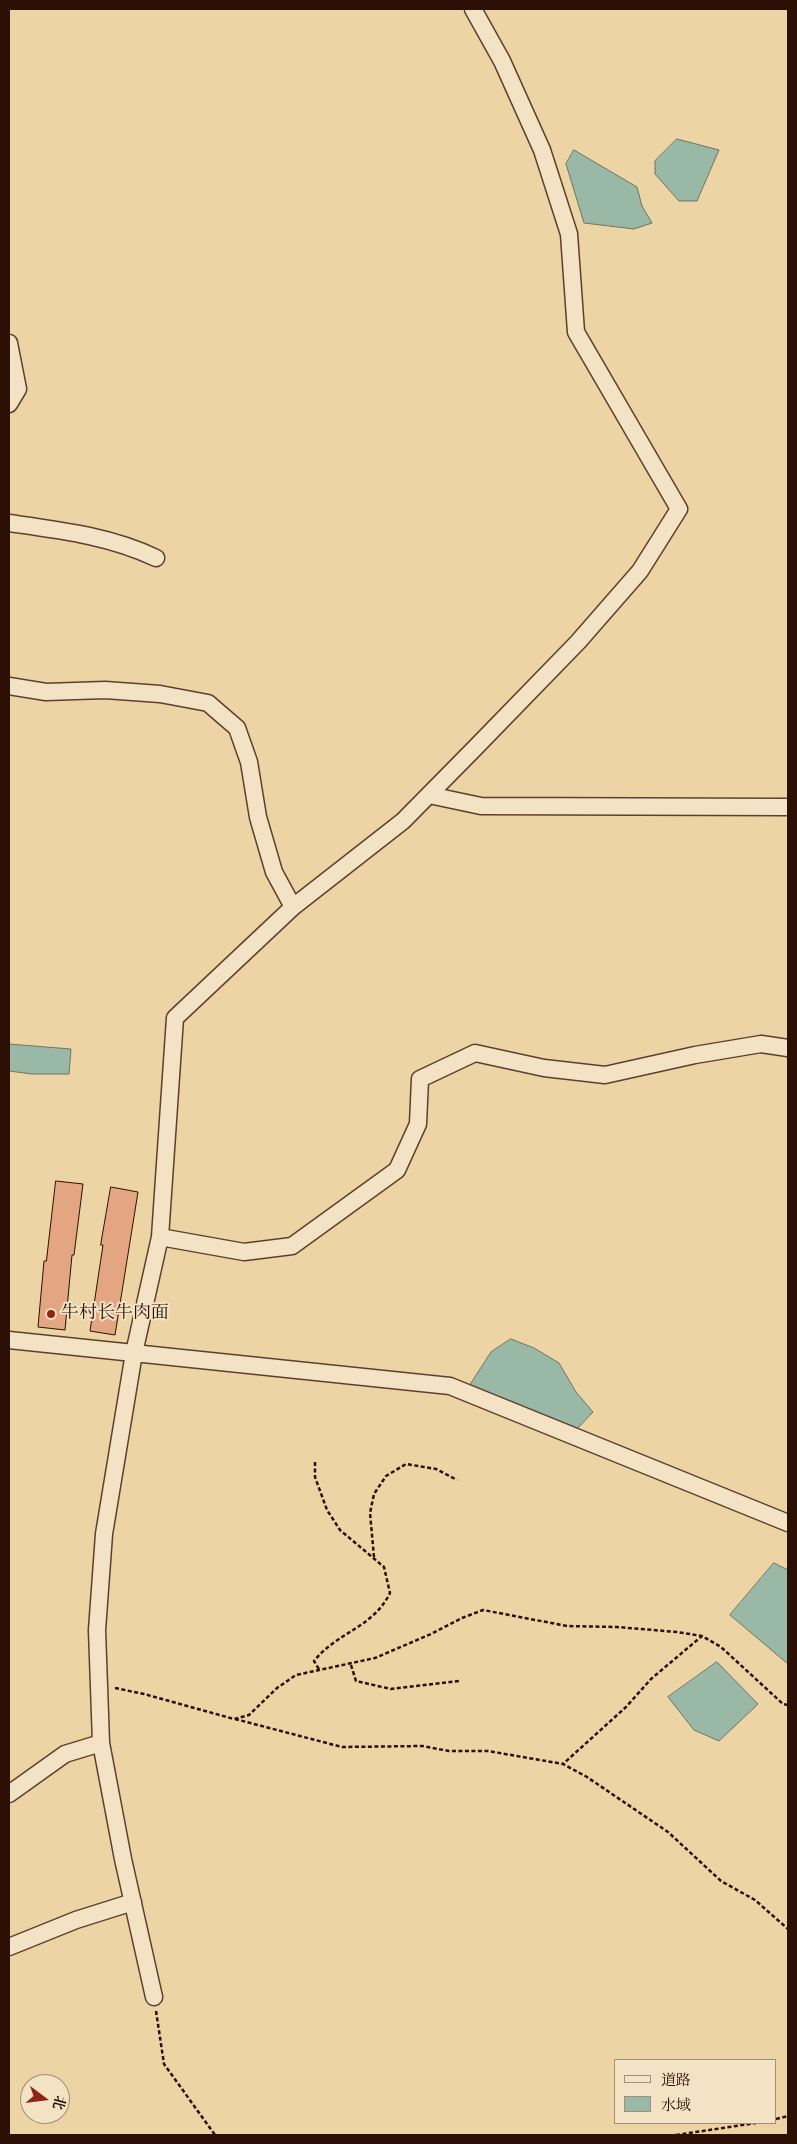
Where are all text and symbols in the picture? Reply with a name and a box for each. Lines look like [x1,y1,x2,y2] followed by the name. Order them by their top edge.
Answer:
[61,1303,169,1325] place label: 牛村长牛肉面
[45,1308,57,1320] marker: 牛村长牛肉面
[614,2059,777,2124] legend
[661,2071,691,2090] text: 道路
[20,2074,70,2124] north arrow
[49,2094,69,2112] text: 北
[661,2096,691,2115] text: 水域

